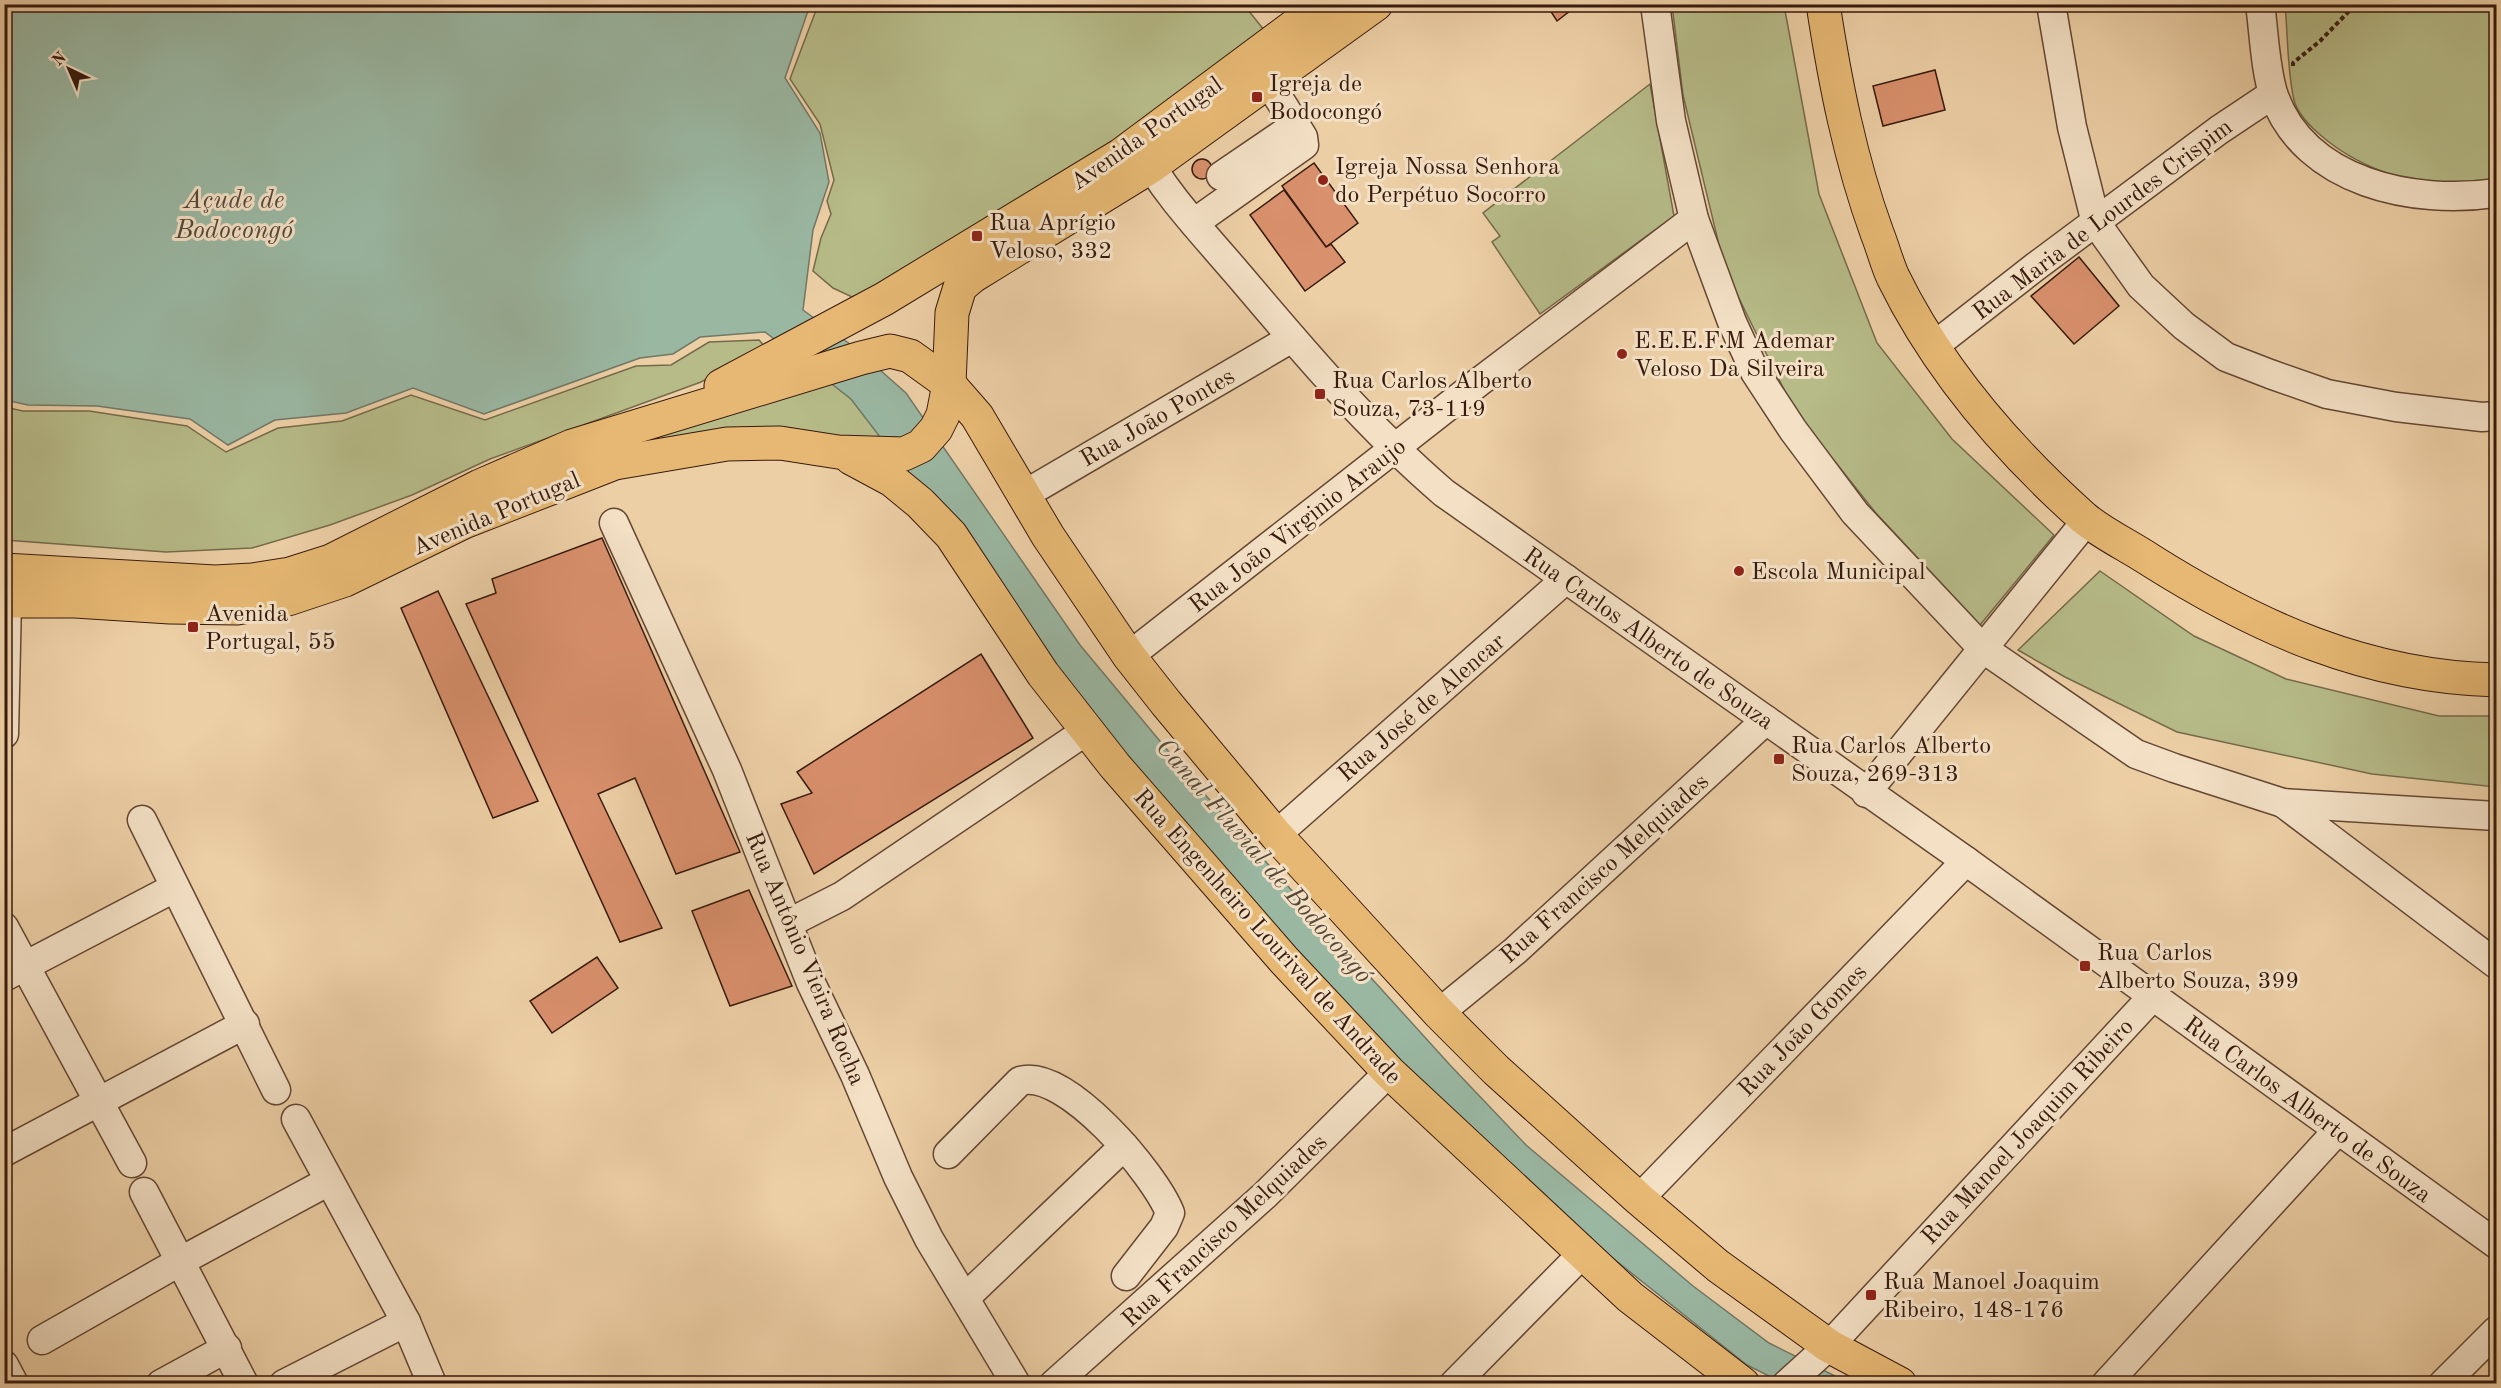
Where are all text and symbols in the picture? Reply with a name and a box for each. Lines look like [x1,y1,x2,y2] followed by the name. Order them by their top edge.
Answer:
[39,39,99,99] north arrow
[50,49,70,70] text: N
[1067,73,1227,196] street label: Avenida Portugal
[1269,73,1382,125] place label: Igreja de Bodocongó
[1250,90,1264,104] marker: Igreja de Bodocongó
[1969,115,2237,326] street label: Rua Maria de Lourdes Crispim
[1335,156,1560,208] place label: Igreja Nossa Senhora do Perpétuo Socorro
[1316,173,1330,187] marker: Igreja Nossa Senhora do Perpétuo Socorro
[174,188,294,244] water label: Açude de Bodocongó
[989,212,1116,264] place label: Rua Aprígio Veloso, 332
[970,229,984,243] marker: Rua Aprígio Veloso, 332
[1634,330,1835,382] place label: E.E.E.F.M Ademar Veloso Da Silveira
[1615,347,1629,361] marker: E.E.E.F.M Ademar Veloso Da Silveira
[1077,365,1239,473] street label: Rua João Pontes
[1332,370,1532,422] place label: Rua Carlos Alberto Souza, 73-119
[1313,387,1327,401] marker: Rua Carlos Alberto Souza, 73-119
[1185,435,1411,618] street label: Rua João Virginio Araujo
[410,469,584,561] street label: Avenida Portugal
[1518,544,1777,735] street label: Rua Carlos Alberto de Souza
[1751,561,1925,585] place label: Escola Municipal
[1732,564,1746,578] marker: Escola Municipal
[205,603,336,655] place label: Avenida Portugal, 55
[186,620,200,634] marker: Avenida Portugal, 55
[1334,630,1511,787] street label: Rua José de Alencar
[1150,734,1377,989] water label: Canal Fluvial de Bodocongó
[1791,735,1991,787] place label: Rua Carlos Alberto Souza, 269-313
[1772,752,1786,766] marker: Rua Carlos Alberto Souza, 269-313
[1497,770,1714,969] street label: Rua Francisco Melquiades
[1128,785,1405,1089] street label: Rua Engenheiro Lourival de Andrade
[740,829,869,1089] street label: Rua Antônio Vieira Rocha
[2097,942,2299,994] place label: Rua Carlos Alberto Souza, 399
[2078,959,2092,973] marker: Rua Carlos Alberto Souza, 399
[1735,961,1872,1102] street label: Rua João Gomes
[2179,1013,2435,1208] street label: Rua Carlos Alberto de Souza
[1918,1015,2139,1250] street label: Rua Manoel Joaquim Ribeiro
[1118,1130,1333,1333] street label: Rua Francisco Melquiades
[1883,1271,2100,1323] place label: Rua Manoel Joaquim Ribeiro, 148-176
[1864,1288,1878,1302] marker: Rua Manoel Joaquim Ribeiro, 148-176

